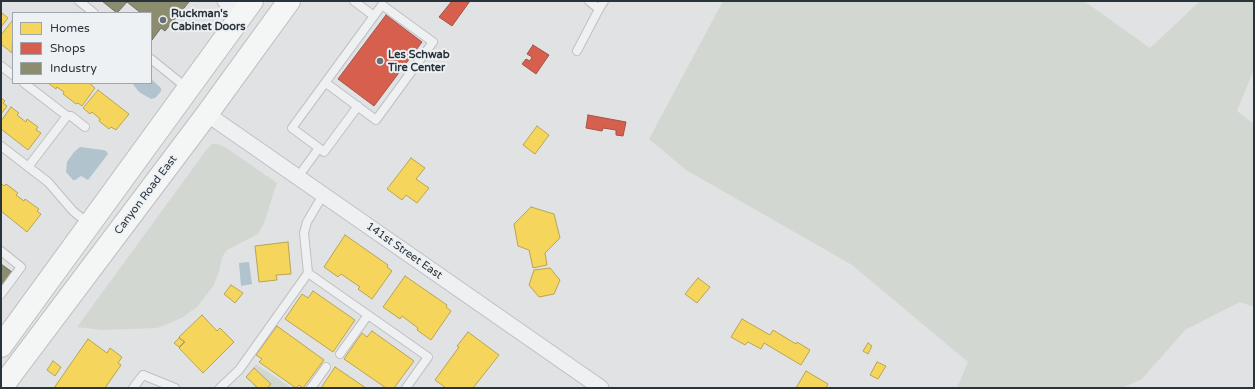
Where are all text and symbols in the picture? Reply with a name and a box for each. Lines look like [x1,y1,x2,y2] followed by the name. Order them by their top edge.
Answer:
[171,7,245,33] place label: Ruckman's Cabinet Doors
[12,12,152,84] legend
[158,15,168,25] marker: Ruckman's Cabinet Doors
[50,21,90,35] text: Homes
[50,41,85,55] text: Shops
[388,48,450,74] place label: Les Schwab Tire Center
[375,56,385,66] marker: Les Schwab Tire Center
[50,61,97,75] text: Industry
[112,153,180,237] street label: Canyon Road East
[363,220,445,282] street label: 141st Street East

